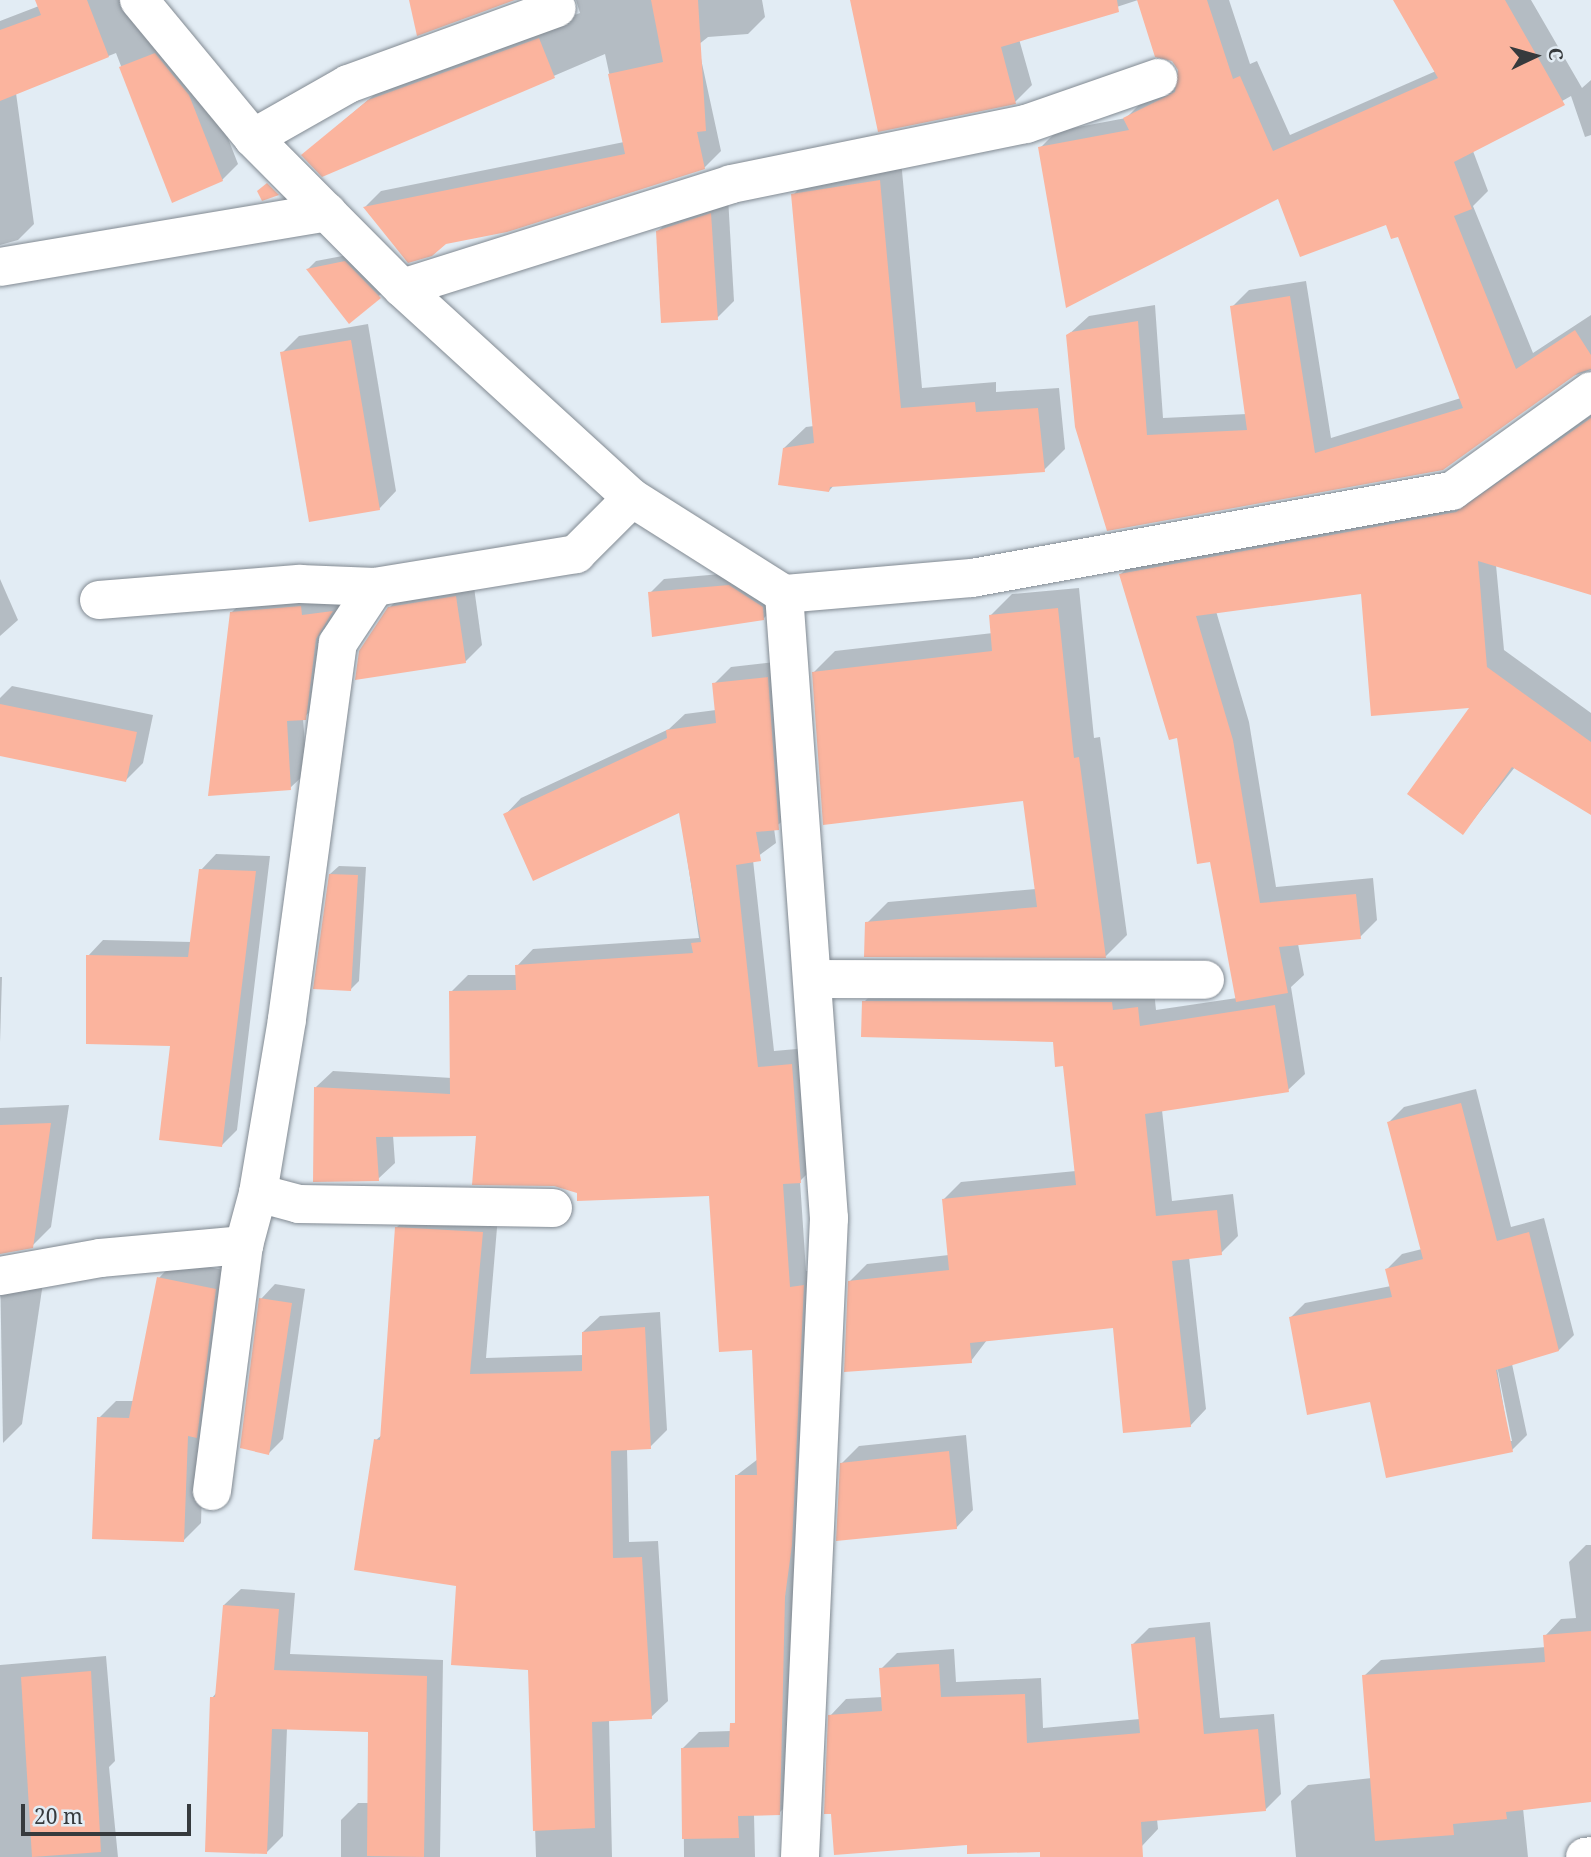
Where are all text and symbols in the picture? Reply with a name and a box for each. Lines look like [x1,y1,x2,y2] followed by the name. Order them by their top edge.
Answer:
[1500,21,1570,91] north arrow
[1542,47,1569,62] text: С
[24,1790,194,1834] scale bar
[34,1802,83,1830] text: 20 m

